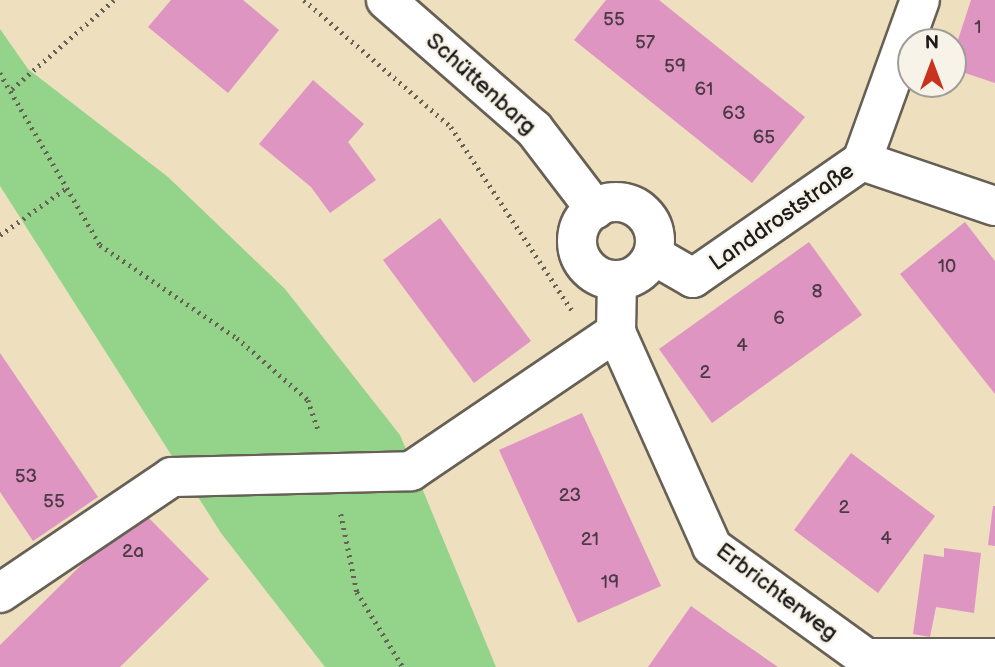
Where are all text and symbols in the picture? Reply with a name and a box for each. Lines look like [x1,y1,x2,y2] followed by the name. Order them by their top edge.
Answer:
[603,9,625,31] house number: 55
[974,17,982,39] house number: 1
[420,27,542,141] street label: Schüttenbarg
[897,28,967,98] north arrow
[635,32,655,54] house number: 57
[925,32,939,55] text: N
[664,56,686,78] house number: 59
[695,79,713,101] house number: 61
[722,103,746,125] house number: 63
[753,127,775,149] house number: 65
[705,157,859,277] street label: Landdroststraße
[938,256,956,278] house number: 10
[811,281,823,303] house number: 8
[773,308,785,330] house number: 6
[736,335,748,357] house number: 4
[699,362,711,384] house number: 2
[15,466,37,488] house number: 53
[559,485,581,507] house number: 23
[43,491,65,513] house number: 55
[838,497,850,519] house number: 2
[880,528,892,550] house number: 4
[581,529,599,551] house number: 21
[711,537,843,647] street label: Erbrichterweg
[122,541,144,563] house number: 2a
[601,572,619,594] house number: 19

